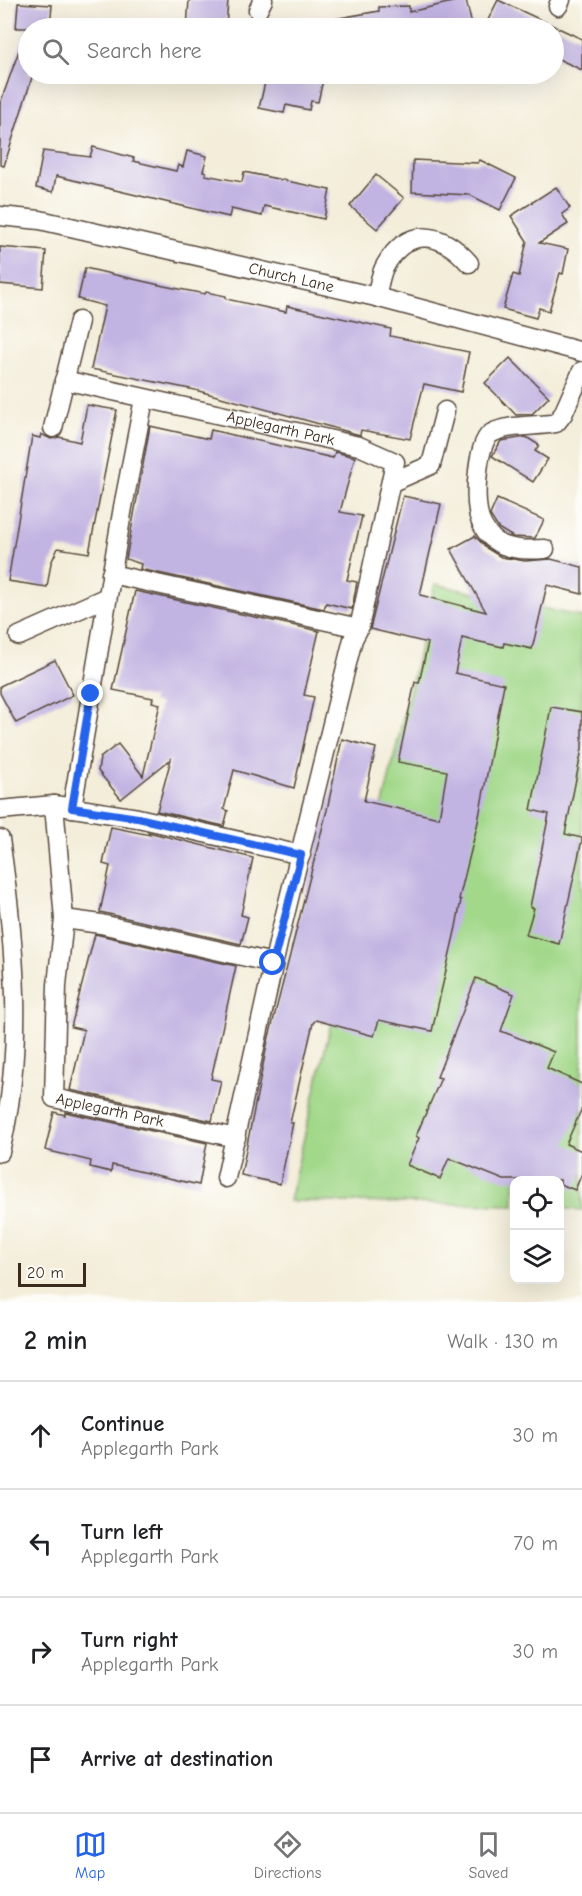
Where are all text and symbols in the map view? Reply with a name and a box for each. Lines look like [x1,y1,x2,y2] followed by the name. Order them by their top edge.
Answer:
[18,18,564,84] search box
[39,35,72,68] icon: search
[87,38,202,64] text: Search here
[247,259,336,296] street label: Church Lane
[225,408,337,449] street label: Applegarth Park
[77,680,103,706] route end
[259,949,285,975] route start
[54,1090,166,1131] street label: Applegarth Park
[510,1176,564,1284] map controls
[510,1176,564,1230] button: locate
[510,1230,564,1284] button: layers
[18,1260,86,1288] scale bar
[27,1264,64,1282] text: 20 m
[24,1326,87,1356] text: 2 min
[447,1330,558,1353] text: Walk · 130 m
[81,1411,164,1437] text: Continue
[24,1419,57,1452] icon: ahead
[512,1424,558,1447] text: 30 m
[81,1437,219,1460] text: Applegarth Park
[81,1519,163,1545] text: Turn left
[24,1527,57,1560] icon: left
[513,1532,558,1555] text: 70 m
[81,1545,219,1568] text: Applegarth Park
[81,1627,178,1653] text: Turn right
[24,1635,57,1668] icon: right
[512,1640,558,1663] text: 30 m
[81,1653,219,1676] text: Applegarth Park
[24,1743,57,1776] icon: arrive
[81,1746,273,1772] text: Arrive at destination
[74,1828,107,1882] tab: Map
[254,1828,321,1882] tab: Directions
[468,1828,508,1882] tab: Saved

